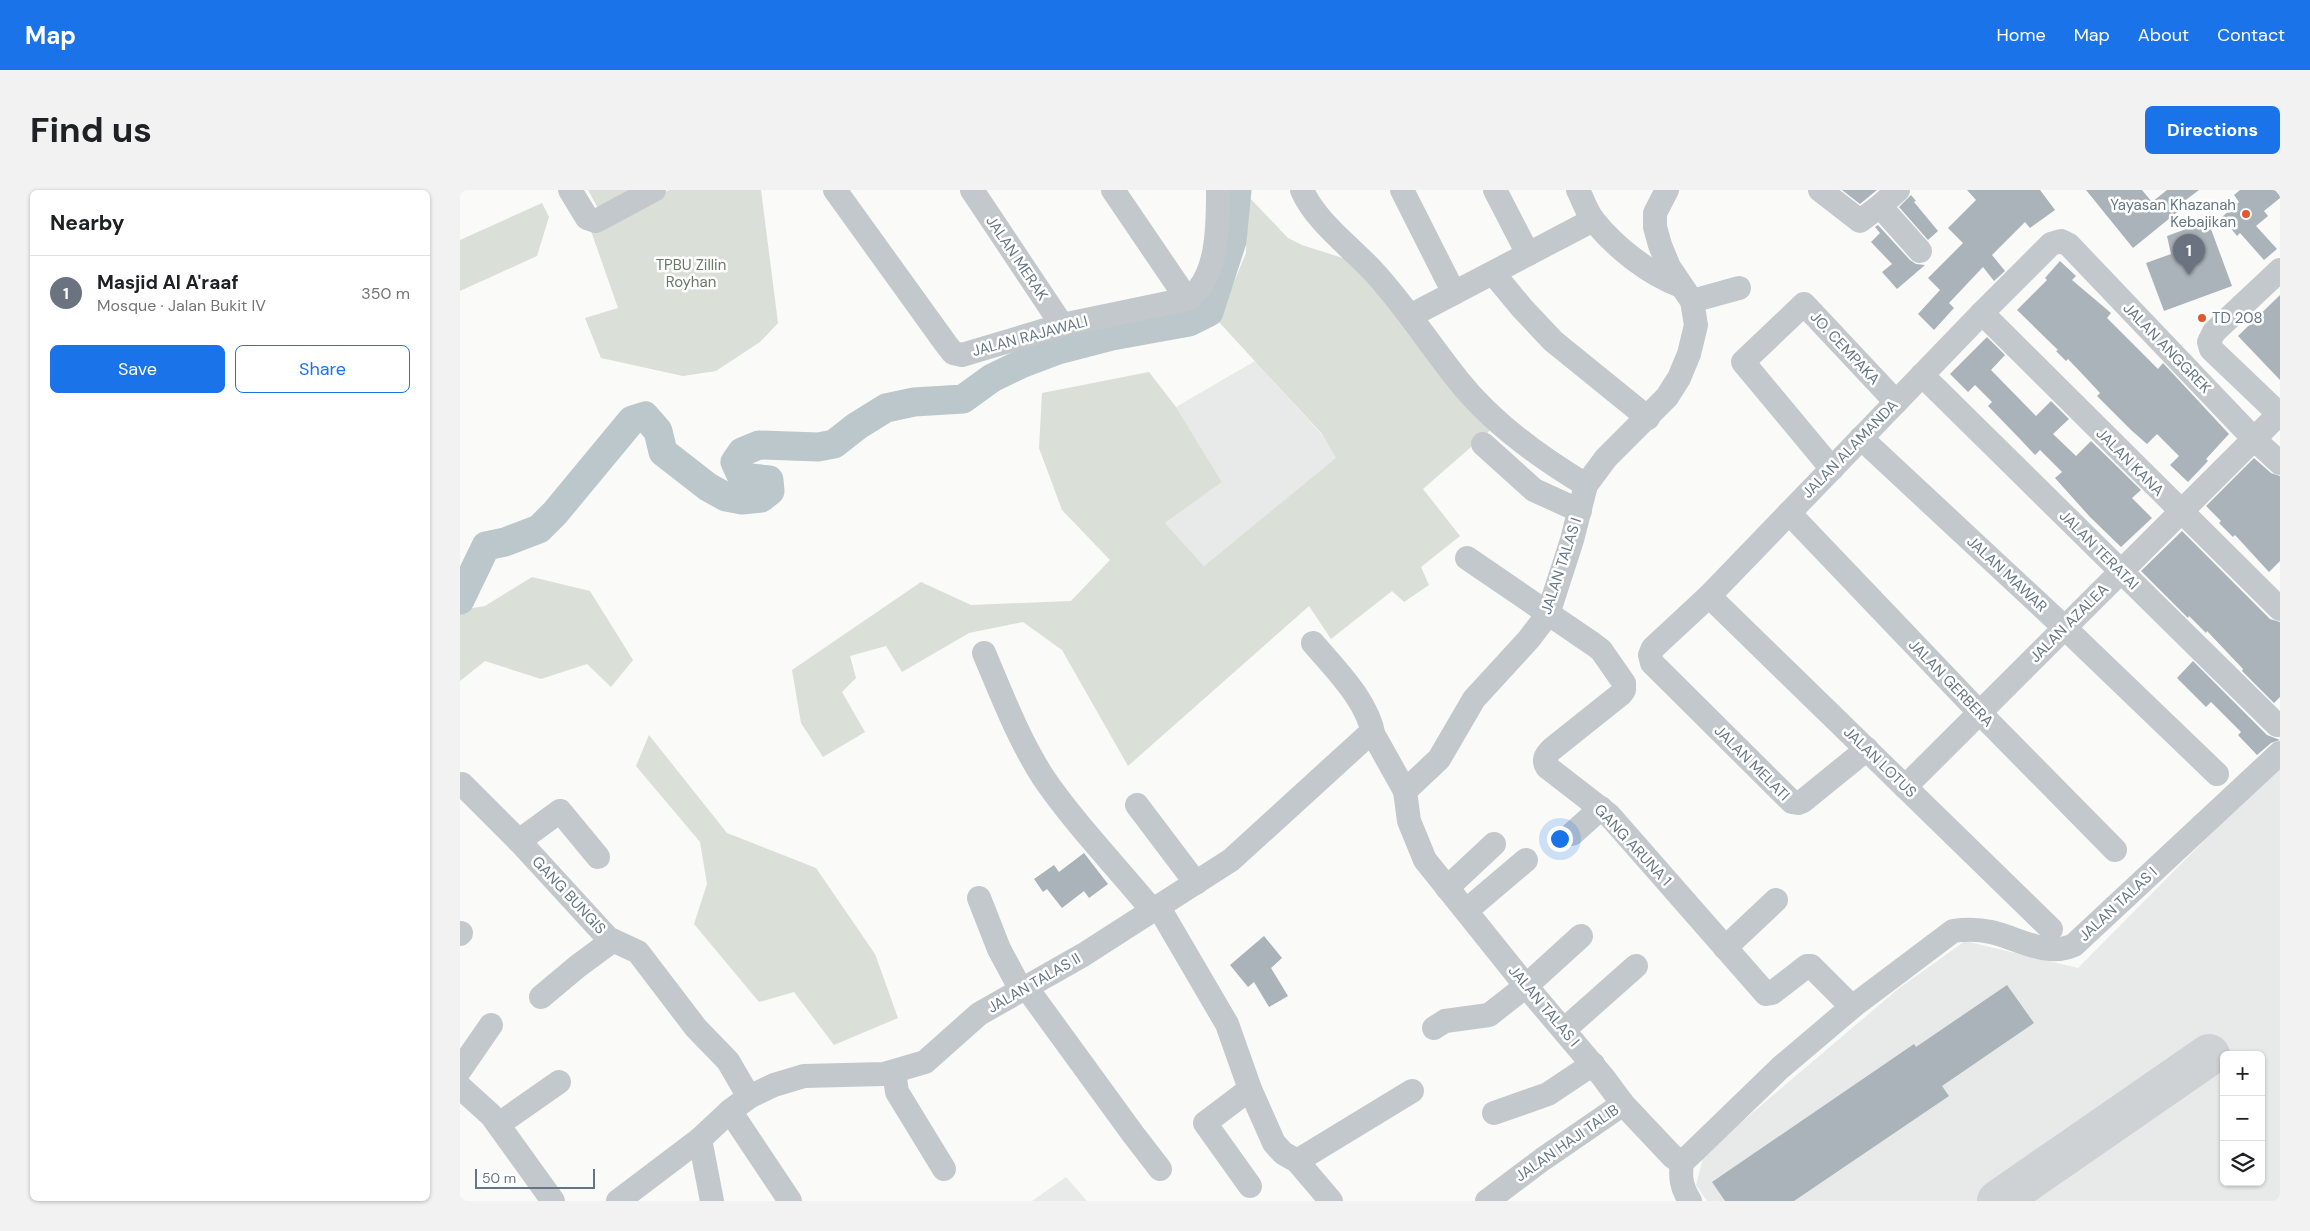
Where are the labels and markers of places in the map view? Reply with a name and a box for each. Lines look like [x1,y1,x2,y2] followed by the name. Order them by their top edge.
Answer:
[2110,195,2236,232] place label: Yayasan Khazanah Kebajikan
[2240,208,2252,220] marker: Yayasan Khazanah Kebajikan
[2173,234,2205,275] pin: 1
[2212,308,2263,328] place label: TD 208
[2196,312,2208,324] marker: TD 208

